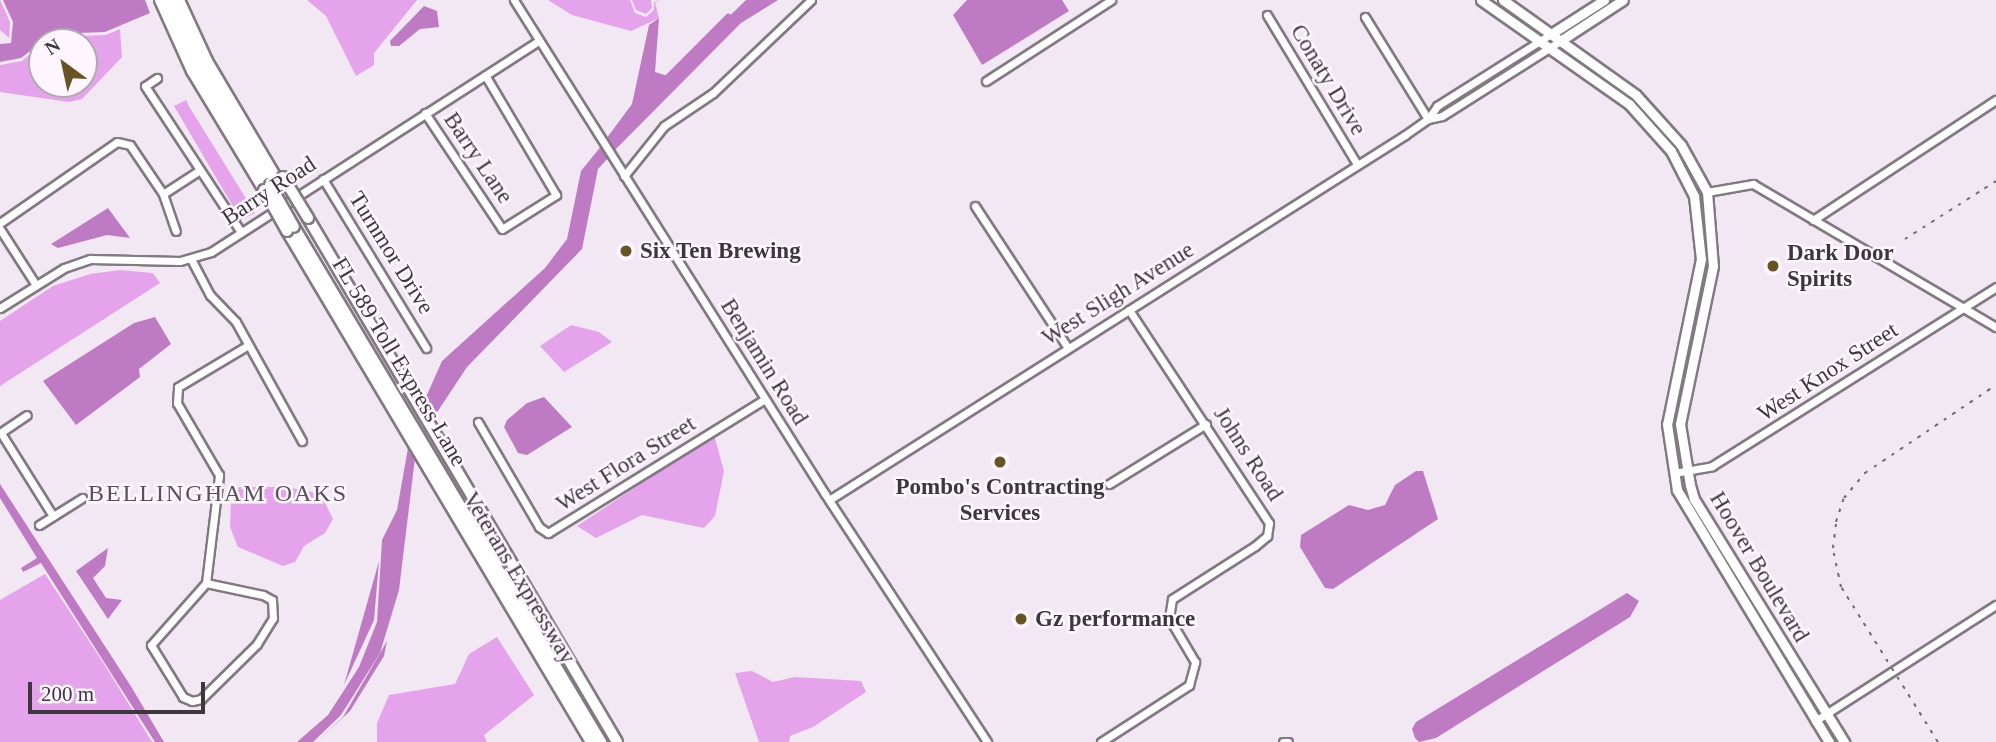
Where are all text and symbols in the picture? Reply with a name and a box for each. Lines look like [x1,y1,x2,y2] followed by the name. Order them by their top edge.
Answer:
[1284,20,1372,140] street label: Conaty Drive
[28,28,98,98] north arrow
[41,34,64,59] text: N
[437,107,519,209] street label: Barry Lane
[217,150,321,232] street label: Barry Road
[342,187,440,319] street label: Turnmor Drive
[1036,236,1200,352] street label: West Sligh Avenue
[640,237,801,265] place label: Six Ten Brewing
[1787,239,1894,293] place label: Dark Door Spirits
[618,243,634,259] marker: Six Ten Brewing
[325,252,473,472] street label: FL 589 Toll Express Lane
[1765,258,1781,274] marker: Dark Door Spirits
[714,294,814,430] street label: Benjamin Road
[1753,316,1903,428] street label: West Knox Street
[1207,402,1289,506] street label: Johns Road
[551,410,701,518] street label: West Flora Street
[992,454,1008,470] marker: Pombo's Contracting Services
[896,473,1104,527] place label: Pombo's Contracting Services
[90,480,346,508] district label: BELLINGHAM OAKS
[457,487,581,669] street label: Veterans Expressway
[1703,487,1815,647] street label: Hoover Boulevard
[1035,605,1195,633] place label: Gz performance
[1013,611,1029,627] marker: Gz performance
[32,668,208,712] scale bar
[41,682,94,706] text: 200 m

